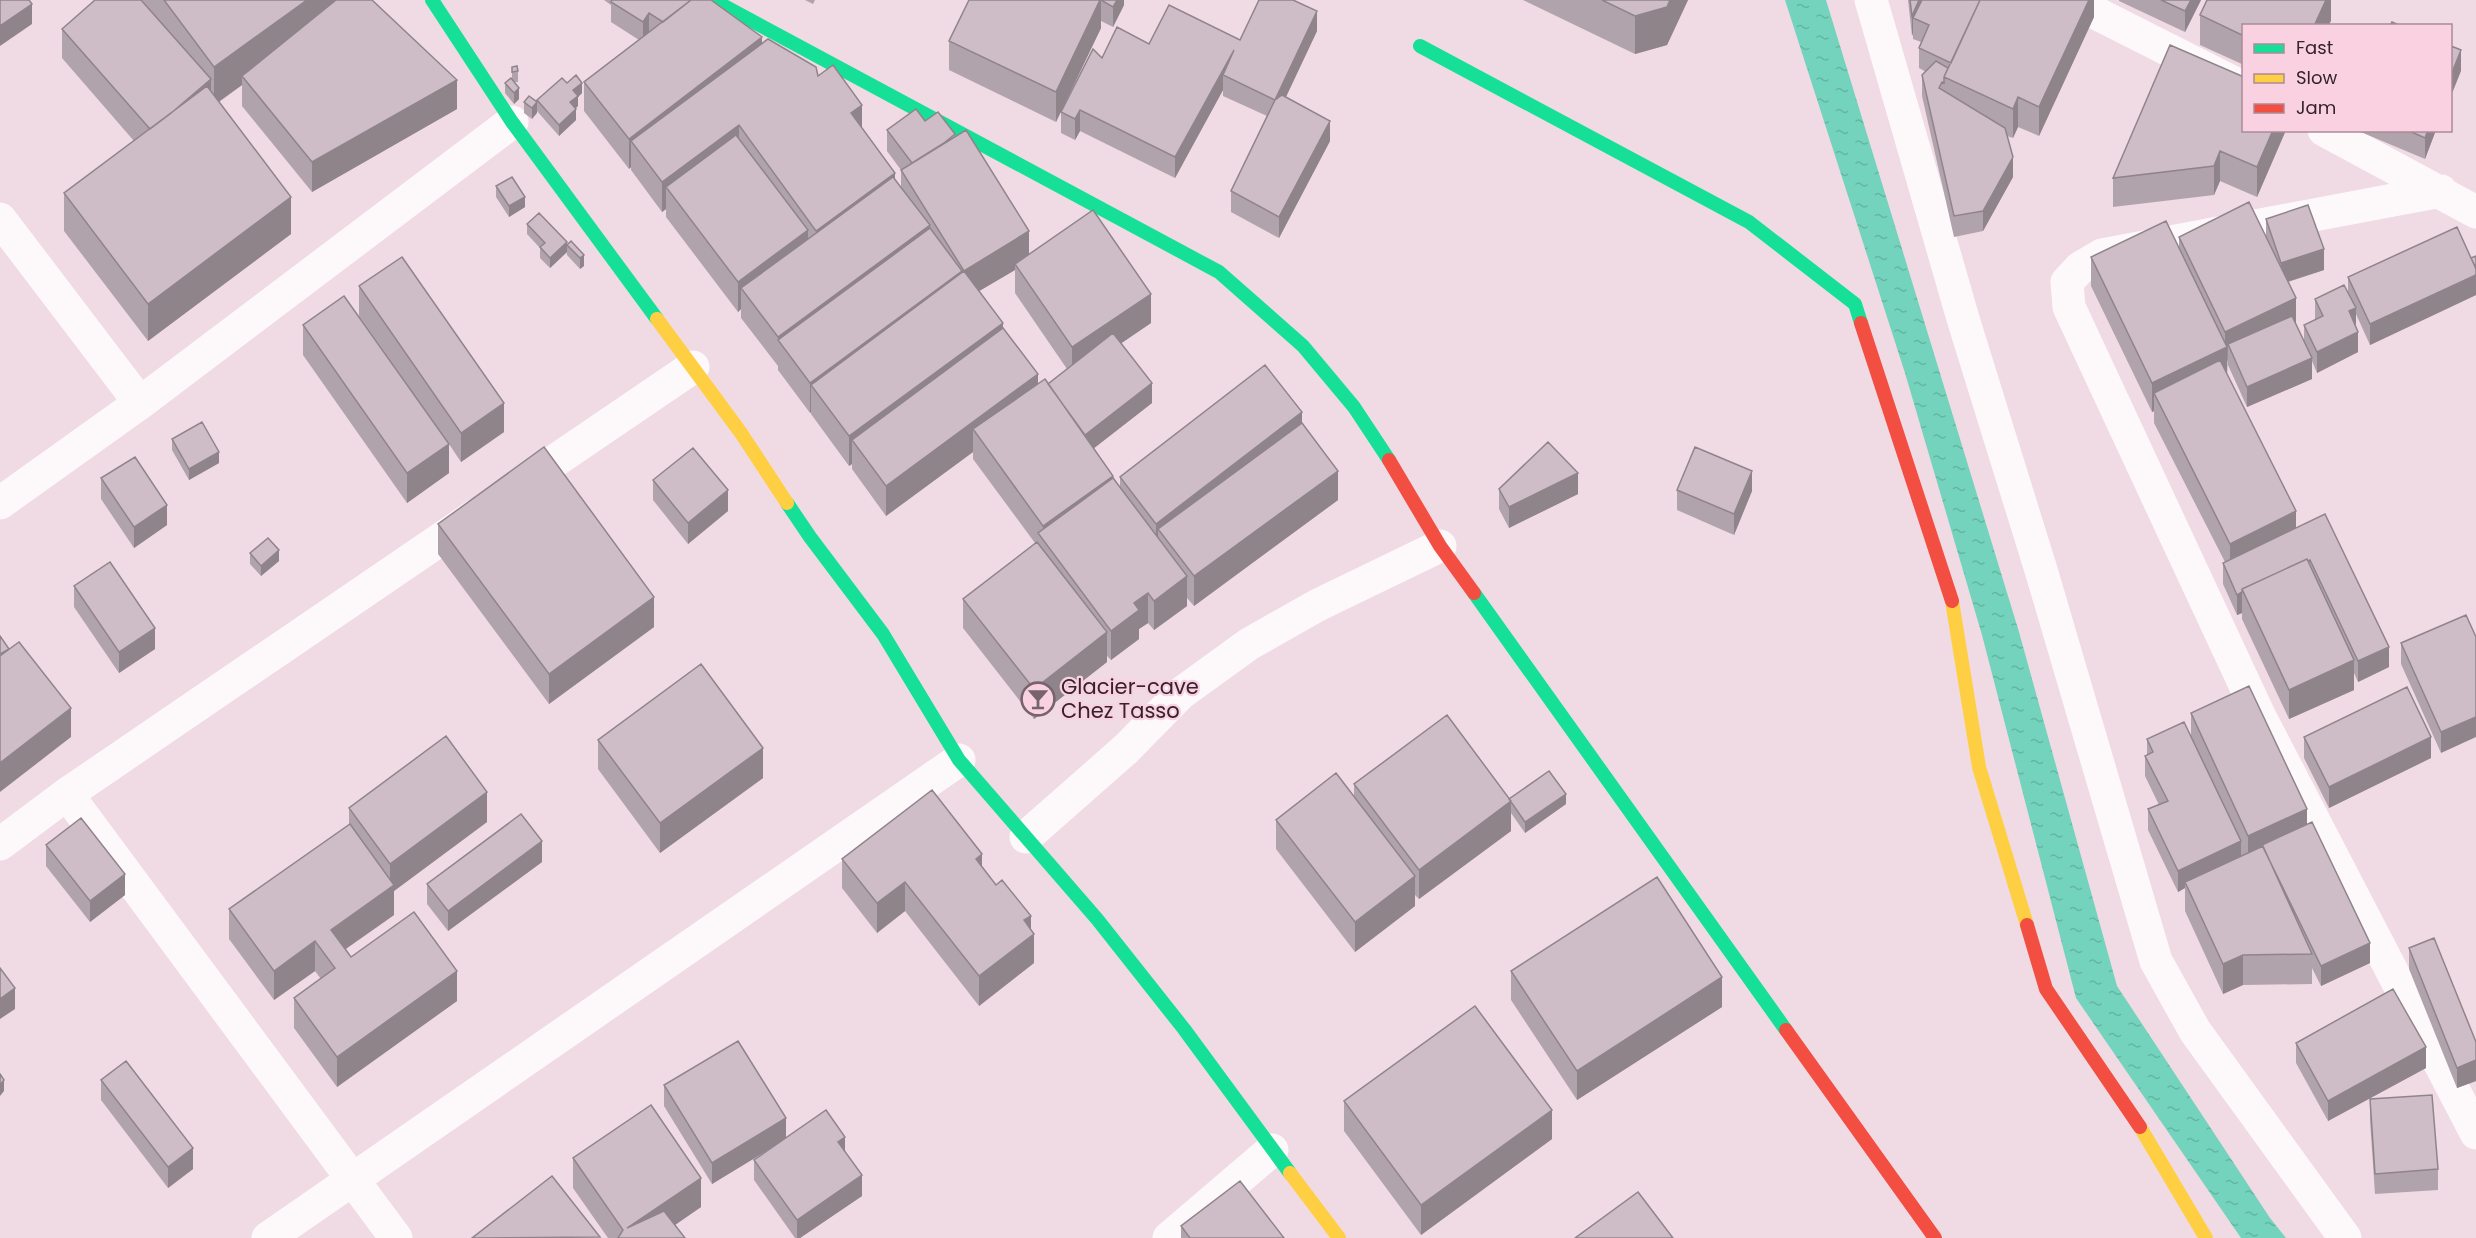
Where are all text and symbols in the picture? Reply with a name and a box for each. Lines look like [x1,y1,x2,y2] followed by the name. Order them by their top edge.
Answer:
[2242,24,2452,132] legend
[2296,35,2333,60] text: Fast
[2296,65,2338,90] text: Slow
[2296,95,2336,120] text: Jam
[1061,672,1199,725] place label: Glacier-cave Chez Tasso
[1020,681,1056,717] bar icon: Glacier-cave Chez Tasso

